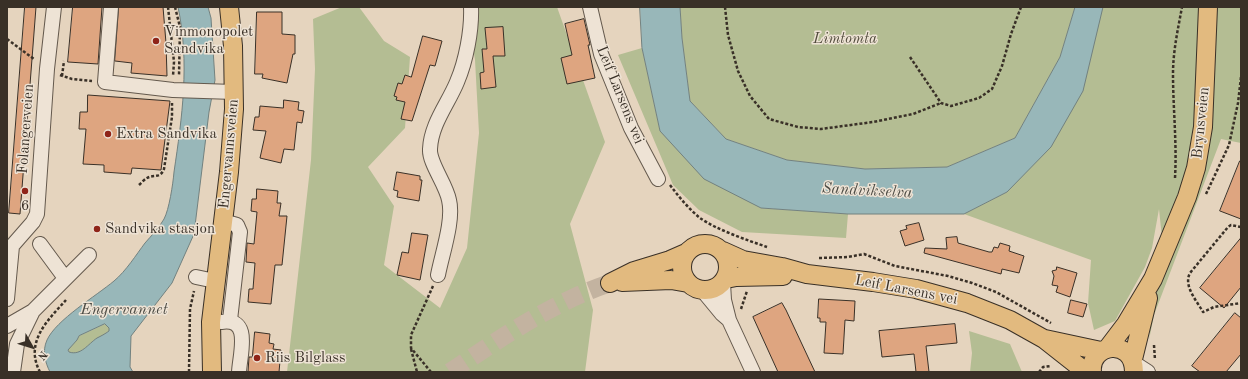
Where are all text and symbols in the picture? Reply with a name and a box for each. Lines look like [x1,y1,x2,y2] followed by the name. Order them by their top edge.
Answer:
[164,23,253,58] place label: Vinmonopolet Sandvika
[813,30,877,48] park label: Limtomta
[151,36,161,46] marker: Vinmonopolet Sandvika
[592,43,648,147] street label: Leif Larsens vei
[14,83,38,175] street label: Folangerveien
[1188,86,1214,160] street label: Brynsveien
[215,98,243,210] street label: Engervannsveien
[116,125,217,143] place label: Extra Sandvika
[103,129,113,139] marker: Extra Sandvika
[821,179,913,203] water label: Sandvikselva
[20,186,30,196] marker: 6
[21,197,29,215] place label: 6
[105,220,215,238] place label: Sandvika stasjon
[92,224,102,234] marker: Sandvika stasjon
[853,271,959,309] street label: Leif Larsens vei
[80,300,168,320] water label: Engervannet
[12,327,52,367] north arrow
[35,348,49,362] text: N
[265,349,346,367] place label: Riis Bilglass
[252,353,262,363] marker: Riis Bilglass

